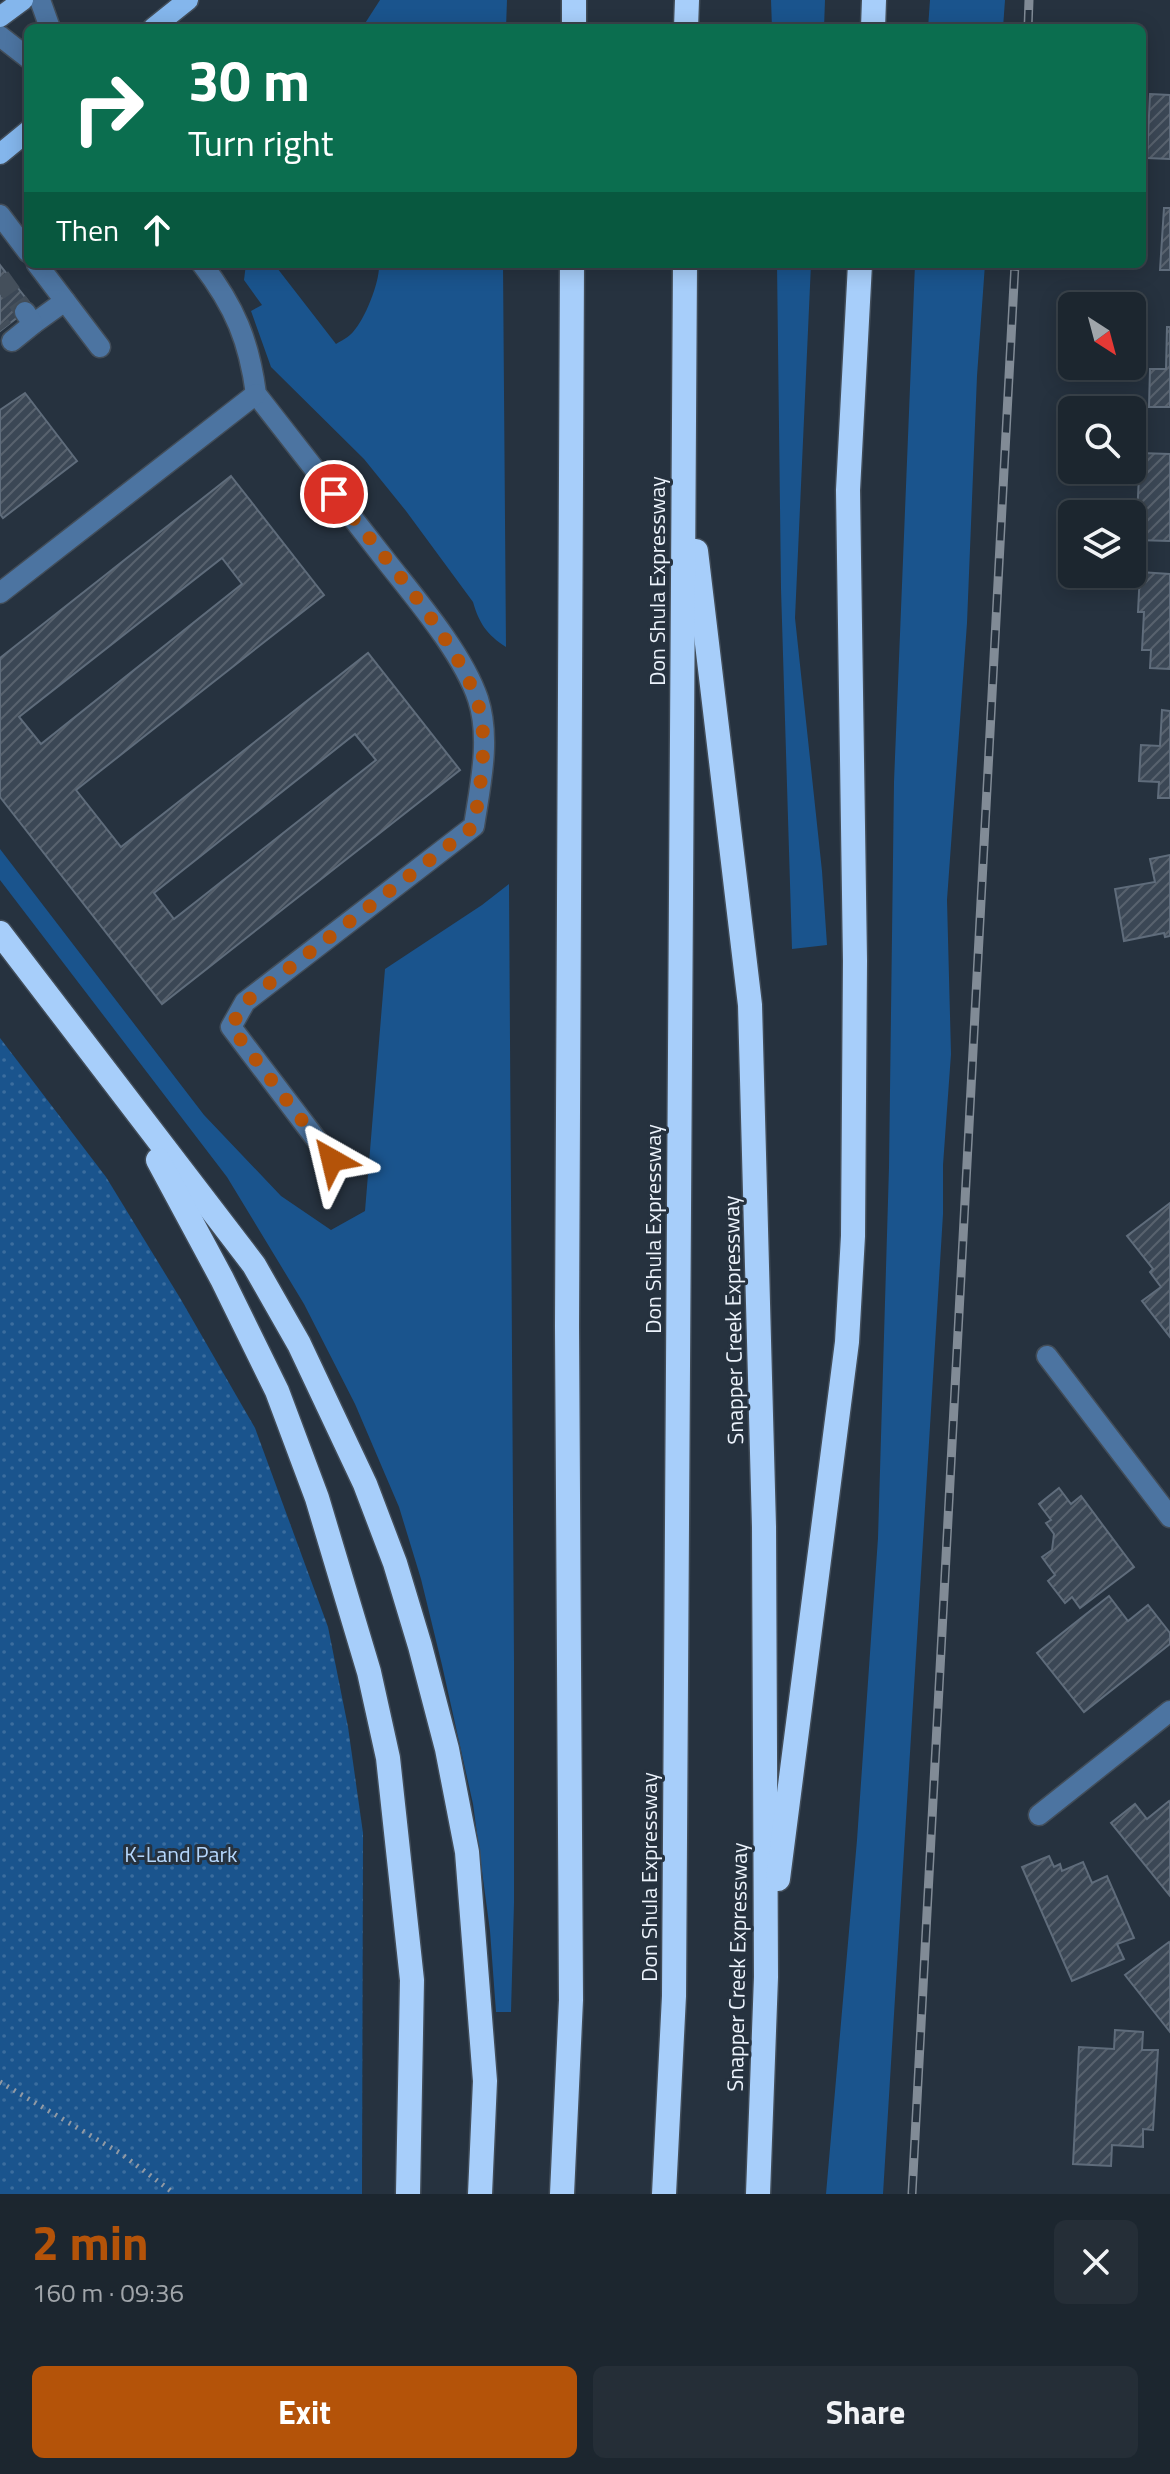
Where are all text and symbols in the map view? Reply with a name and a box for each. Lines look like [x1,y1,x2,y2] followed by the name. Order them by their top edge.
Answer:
[188,38,310,123] text: 30 m
[56,56,160,160] icon: right
[188,115,333,170] text: Turn right
[56,207,119,253] text: Then
[135,208,179,252] icon: ahead
[1058,292,1146,380] north arrow
[1058,292,1146,588] map controls
[1058,396,1146,484] button: search
[300,460,368,528] pin
[312,472,356,516] icon: arrive
[640,476,674,686] street label: Don Shula Expressway
[1058,500,1146,588] button: layers
[290,1118,374,1202] position arrow
[636,1124,670,1334] street label: Don Shula Expressway
[714,1195,752,1445] street label: Snapper Creek Expressway
[632,1772,666,1982] street label: Don Shula Expressway
[124,1837,238,1871] park label: K-Land Park
[718,1842,756,2092] street label: Snapper Creek Expressway
[32,2206,149,2279] text: 2 min
[1054,2220,1138,2304] button: close
[32,2273,184,2312] text: 160 m · 09:36
[32,2366,577,2458] button: Exit
[593,2366,1138,2458] button: Share

